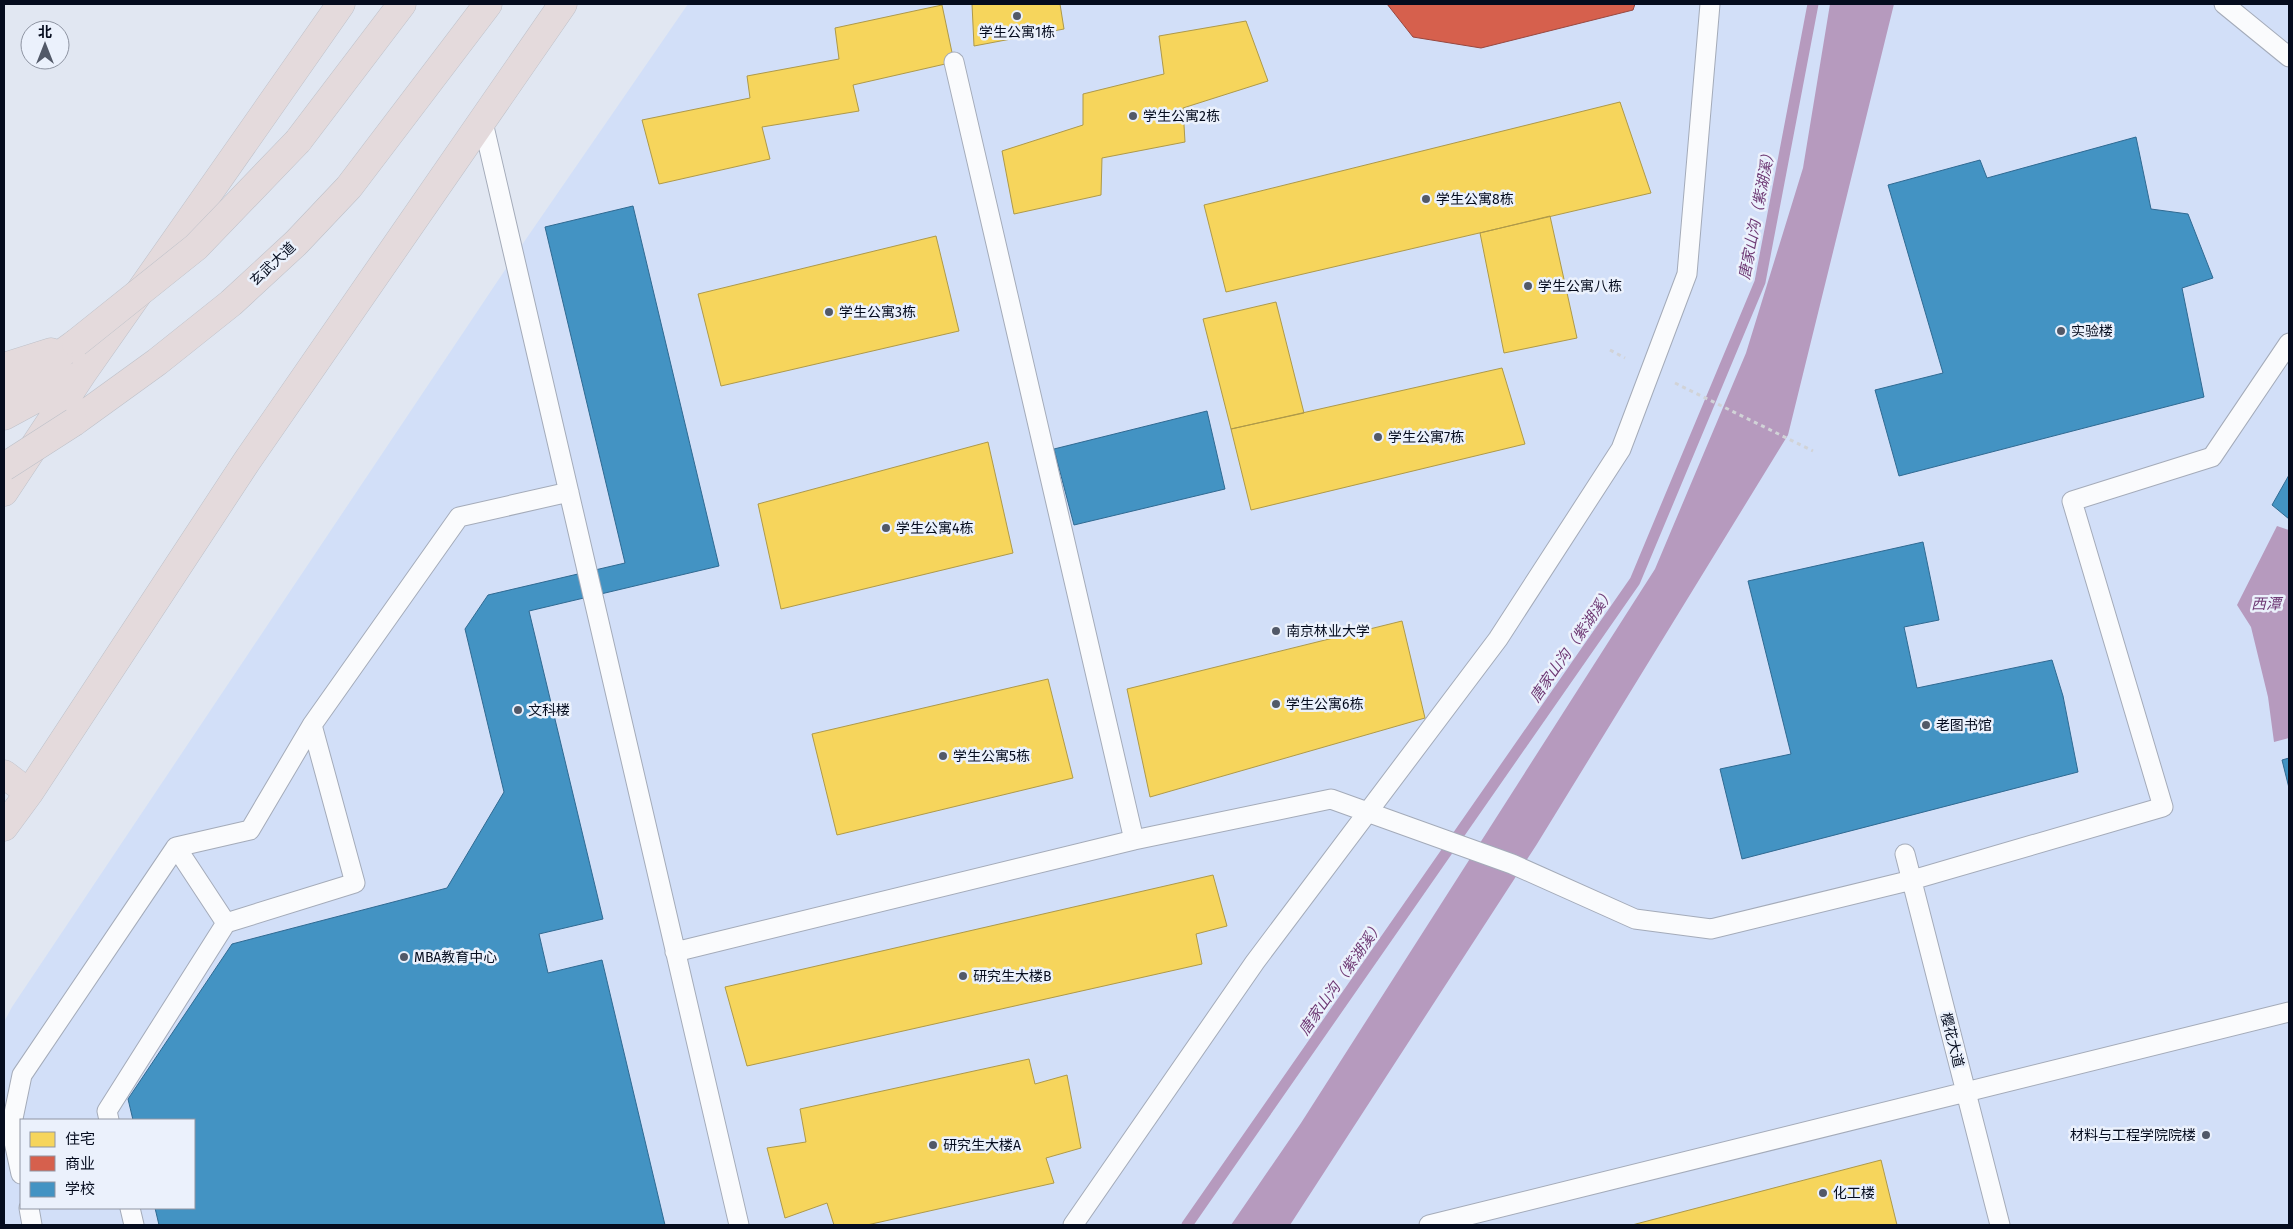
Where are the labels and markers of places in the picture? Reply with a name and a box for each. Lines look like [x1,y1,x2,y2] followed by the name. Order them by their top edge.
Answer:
[1011,10,1023,22] marker: 学生公寓1栋
[979,24,1055,41] place label: 学生公寓1栋
[1143,108,1220,125] place label: 学生公寓2栋
[1127,110,1139,122] marker: 学生公寓2栋
[1436,191,1514,208] place label: 学生公寓8栋
[1420,193,1432,205] marker: 学生公寓8栋
[1538,278,1622,295] place label: 学生公寓八栋
[1522,280,1534,292] marker: 学生公寓八栋
[839,304,916,321] place label: 学生公寓3栋
[823,306,835,318] marker: 学生公寓3栋
[2071,323,2113,340] place label: 实验楼
[2055,325,2067,337] marker: 实验楼
[1388,429,1464,446] place label: 学生公寓7栋
[1372,431,1384,443] marker: 学生公寓7栋
[896,520,973,537] place label: 学生公寓4栋
[880,522,892,534] marker: 学生公寓4栋
[1286,623,1370,640] place label: 南京林业大学
[1270,625,1282,637] marker: 南京林业大学
[1286,696,1363,713] place label: 学生公寓6栋
[1270,698,1282,710] marker: 学生公寓6栋
[528,702,570,719] place label: 文科楼
[512,704,524,716] marker: 文科楼
[1936,717,1992,734] place label: 老图书馆
[1920,719,1932,731] marker: 老图书馆
[953,748,1030,765] place label: 学生公寓5栋
[937,750,949,762] marker: 学生公寓5栋
[414,949,497,966] place label: MBA教育中心
[398,951,410,963] marker: MBA教育中心
[973,968,1052,985] place label: 研究生大楼B
[957,970,969,982] marker: 研究生大楼B
[2070,1127,2196,1144] place label: 材料与工程学院院楼
[2200,1129,2212,1141] marker: 材料与工程学院院楼
[943,1137,1021,1154] place label: 研究生大楼A
[927,1139,939,1151] marker: 研究生大楼A
[1833,1185,1875,1202] place label: 化工楼
[1817,1187,1829,1199] marker: 化工楼

